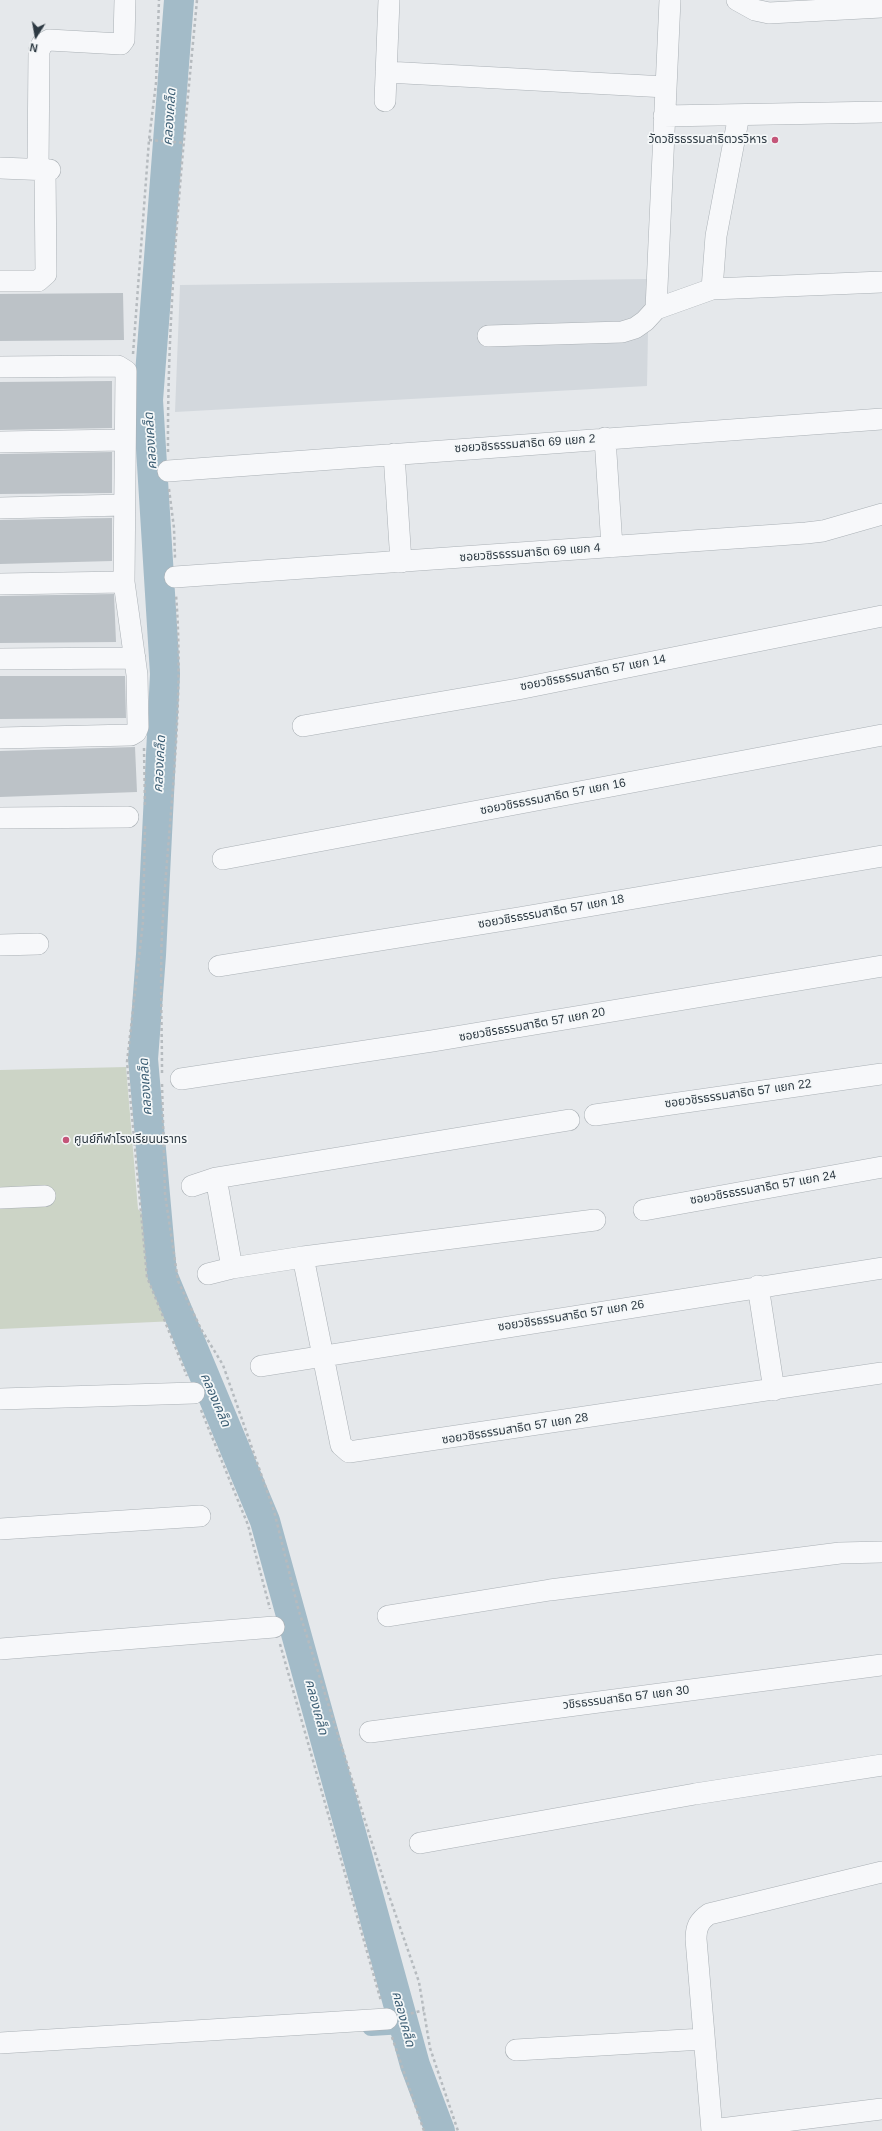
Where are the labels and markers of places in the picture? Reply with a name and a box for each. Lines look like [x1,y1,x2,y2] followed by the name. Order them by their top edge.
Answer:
[648,133,767,147] place label: วัดวชิรธรรมสาธิตวรวิหาร
[770,135,780,145] marker: วัดวชิรธรรมสาธิตวรวิหาร
[74,1133,187,1147] place label: ศูนย์กีฬาโรงเรียนนราทร
[61,1135,71,1145] marker: ศูนย์กีฬาโรงเรียนนราทร

